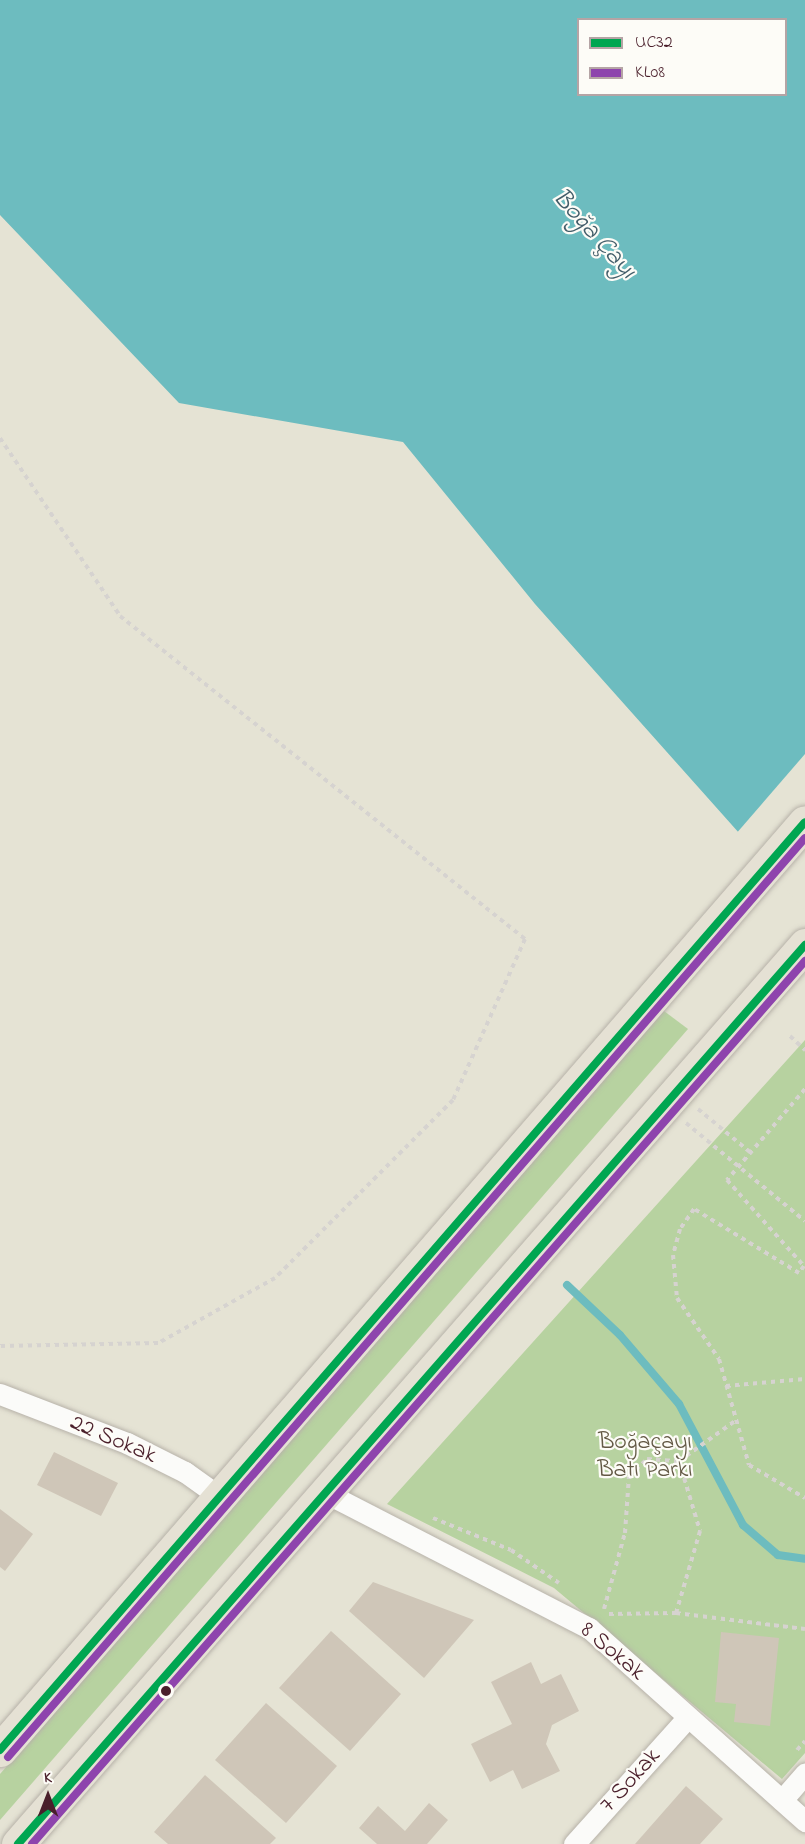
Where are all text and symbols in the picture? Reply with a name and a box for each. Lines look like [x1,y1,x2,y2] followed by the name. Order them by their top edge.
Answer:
[577,18,787,96] legend
[635,30,673,56] text: UC32
[635,60,665,86] text: KL08
[544,183,642,287] water label: Boğa Çayı
[65,1409,161,1471] street label: 22 Sokak
[597,1429,693,1485] park label: Boğaçayı Batı Parkı
[574,1616,650,1688] street label: 8 Sokak
[160,1685,172,1697] unlabelled marker
[595,1743,667,1819] street label: 7 Sokak
[18,1766,78,1826] north arrow
[44,1766,52,1790] text: K

